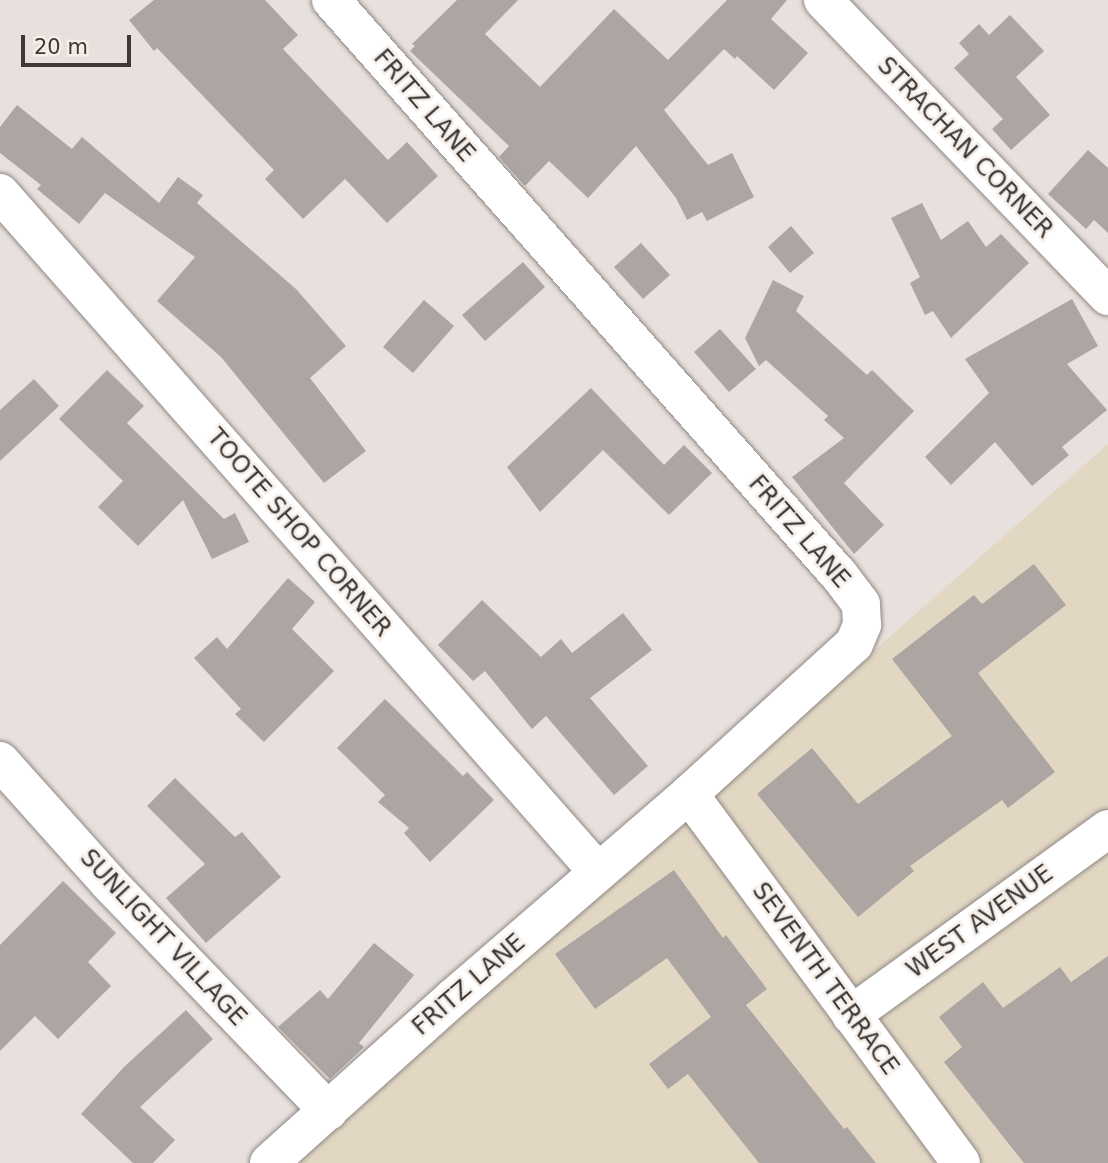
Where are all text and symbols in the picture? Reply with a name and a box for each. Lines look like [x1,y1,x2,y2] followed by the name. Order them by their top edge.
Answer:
[24,21,135,65] scale bar
[34,35,88,59] text: 20 m
[367,44,481,168] street label: FRITZ LANE
[871,51,1059,245] street label: STRACHAN CORNER
[201,423,397,643] street label: TOOTE SHOP CORNER
[742,470,856,594] street label: FRITZ LANE
[74,844,252,1032] street label: SUNLIGHT VILLAGE
[901,859,1059,985] street label: WEST AVENUE
[746,877,904,1081] street label: SEVENTH TERRACE
[407,928,531,1042] street label: FRITZ LANE

